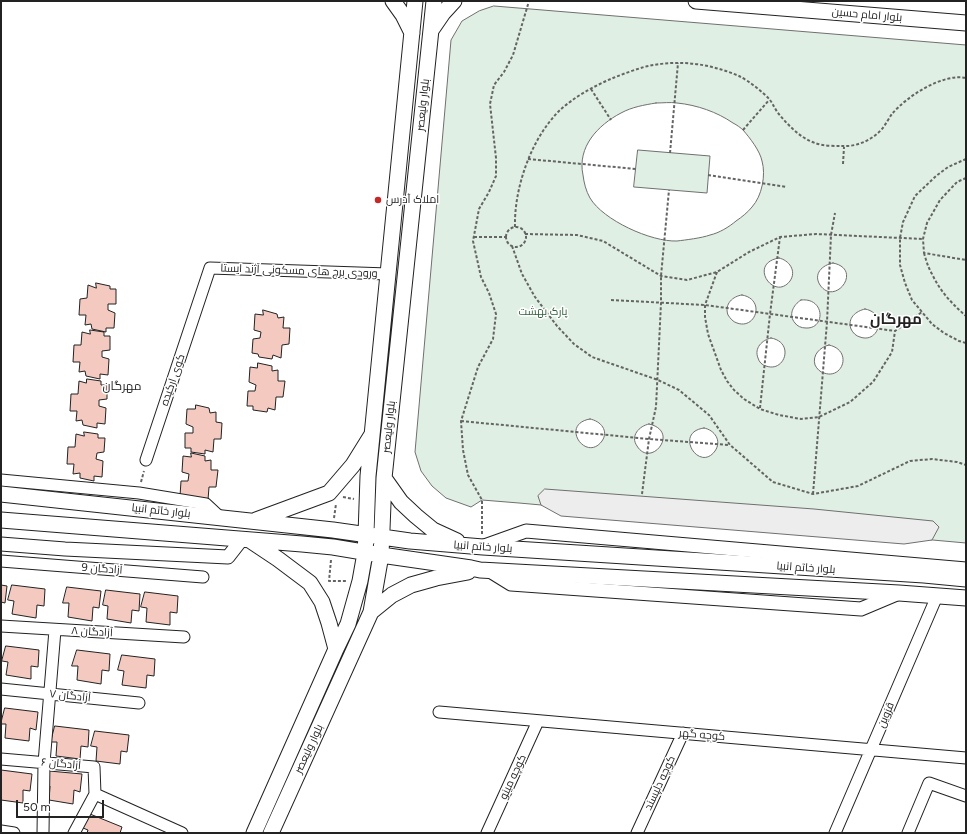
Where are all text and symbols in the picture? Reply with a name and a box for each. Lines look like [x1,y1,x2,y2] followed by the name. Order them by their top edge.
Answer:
[831,5,903,25] street label: بلوار امام حسین
[414,78,432,132] street label: بلوار ولیعصر
[386,193,439,207] place label: املاک آدرس
[373,195,383,205] marker: املاک آدرس
[220,262,378,280] street label: ورودی برج های مسکونی آژند ایستا
[518,305,568,319] park label: پارک بهشت
[870,311,922,329] district label: مهرگان
[158,352,188,408] street label: کوی ارکیده
[103,379,141,393] district label: مهرگان
[380,400,398,454] street label: بلوار ولیعصر
[131,501,191,521] street label: بلوار خاتم انبیا
[453,538,513,556] street label: بلوار خاتم انبیا
[776,559,836,577] street label: بلوار خاتم انبیا
[81,561,123,577] street label: آزادگان 9
[71,624,113,640] street label: آزادگان ۸
[49,687,91,705] street label: آزادگان ۷
[875,700,897,730] street label: قزوین
[292,722,326,776] street label: بلوار ولیعصر
[678,726,726,744] street label: کوچه گهر
[497,752,529,802] street label: کوچه مینو
[642,754,678,812] street label: کوچه دلپسند
[40,756,82,772] street label: آزادگان ۶
[18,792,106,818] scale bar
[23,800,51,814] text: 50 m

